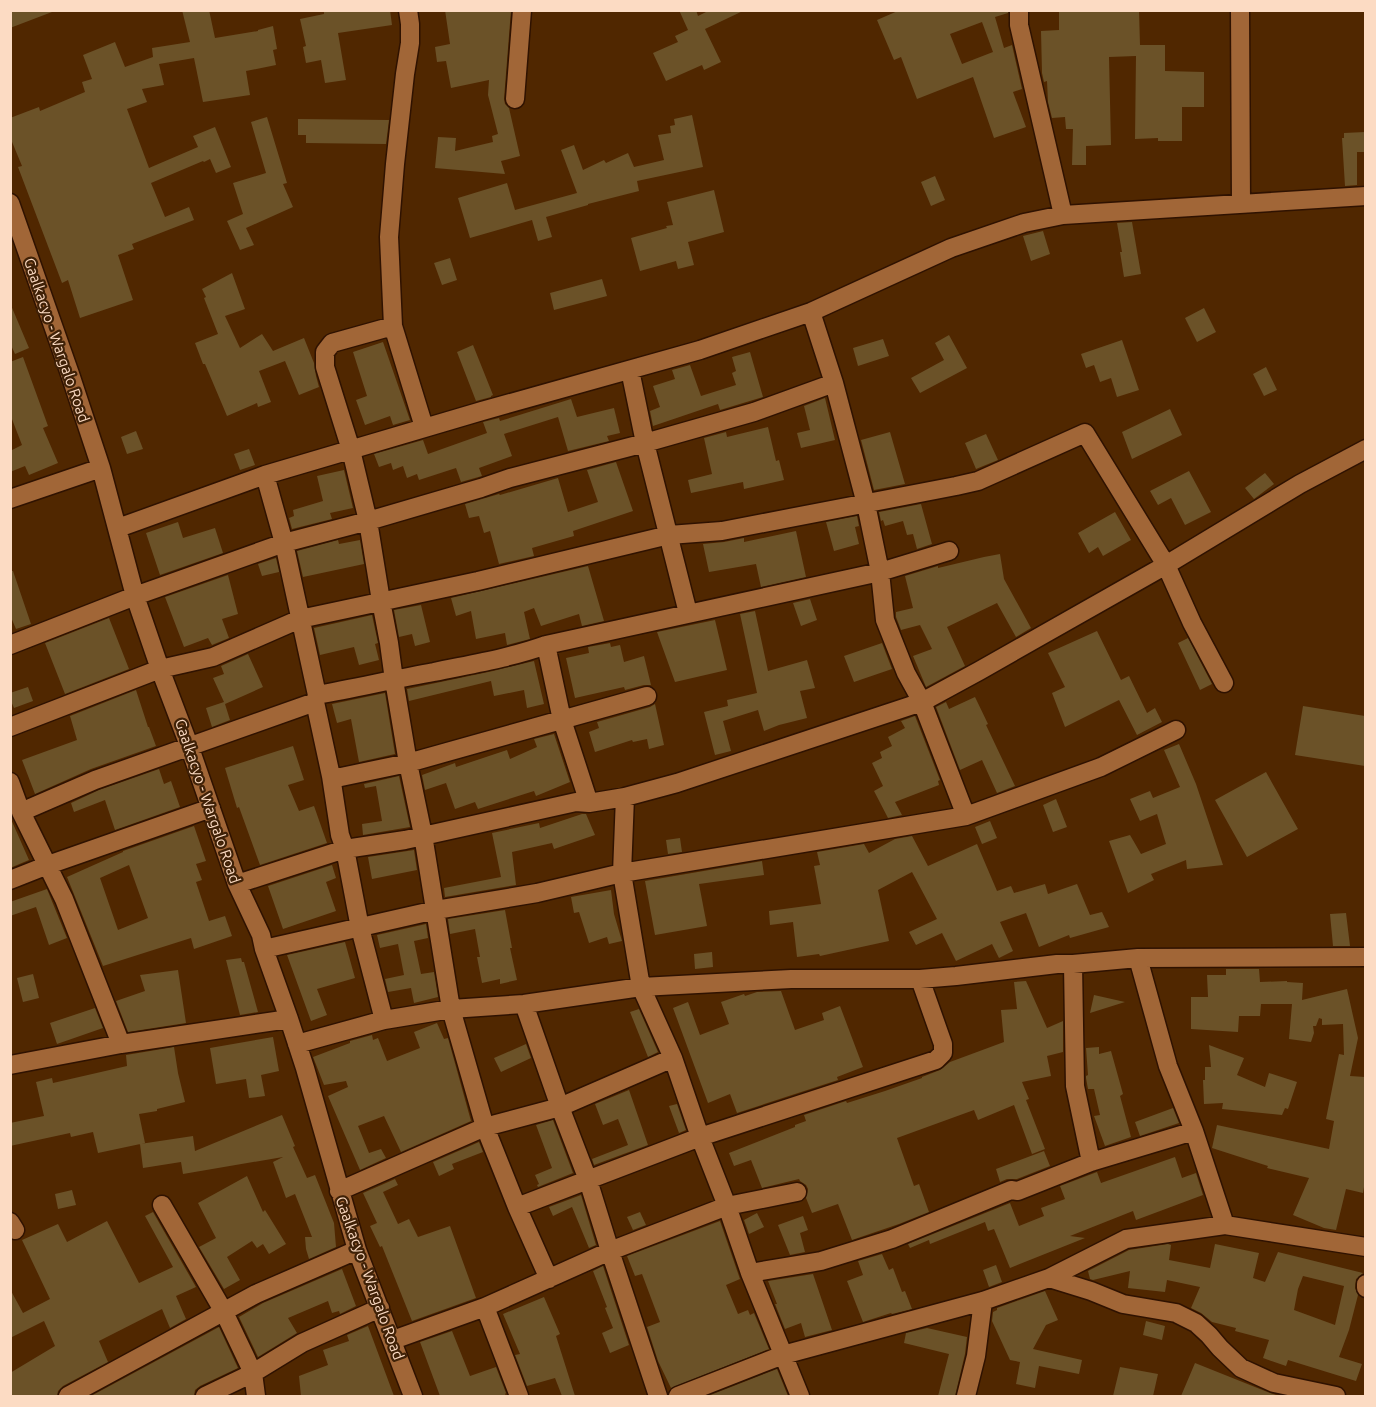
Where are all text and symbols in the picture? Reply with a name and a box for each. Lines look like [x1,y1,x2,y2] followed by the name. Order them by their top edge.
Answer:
[21,255,93,425] street label: Gaalkacyo - Wargalo Road
[172,716,244,886] street label: Gaalkacyo - Wargalo Road
[332,1194,408,1362] street label: Gaalkacyo - Wargalo Road

